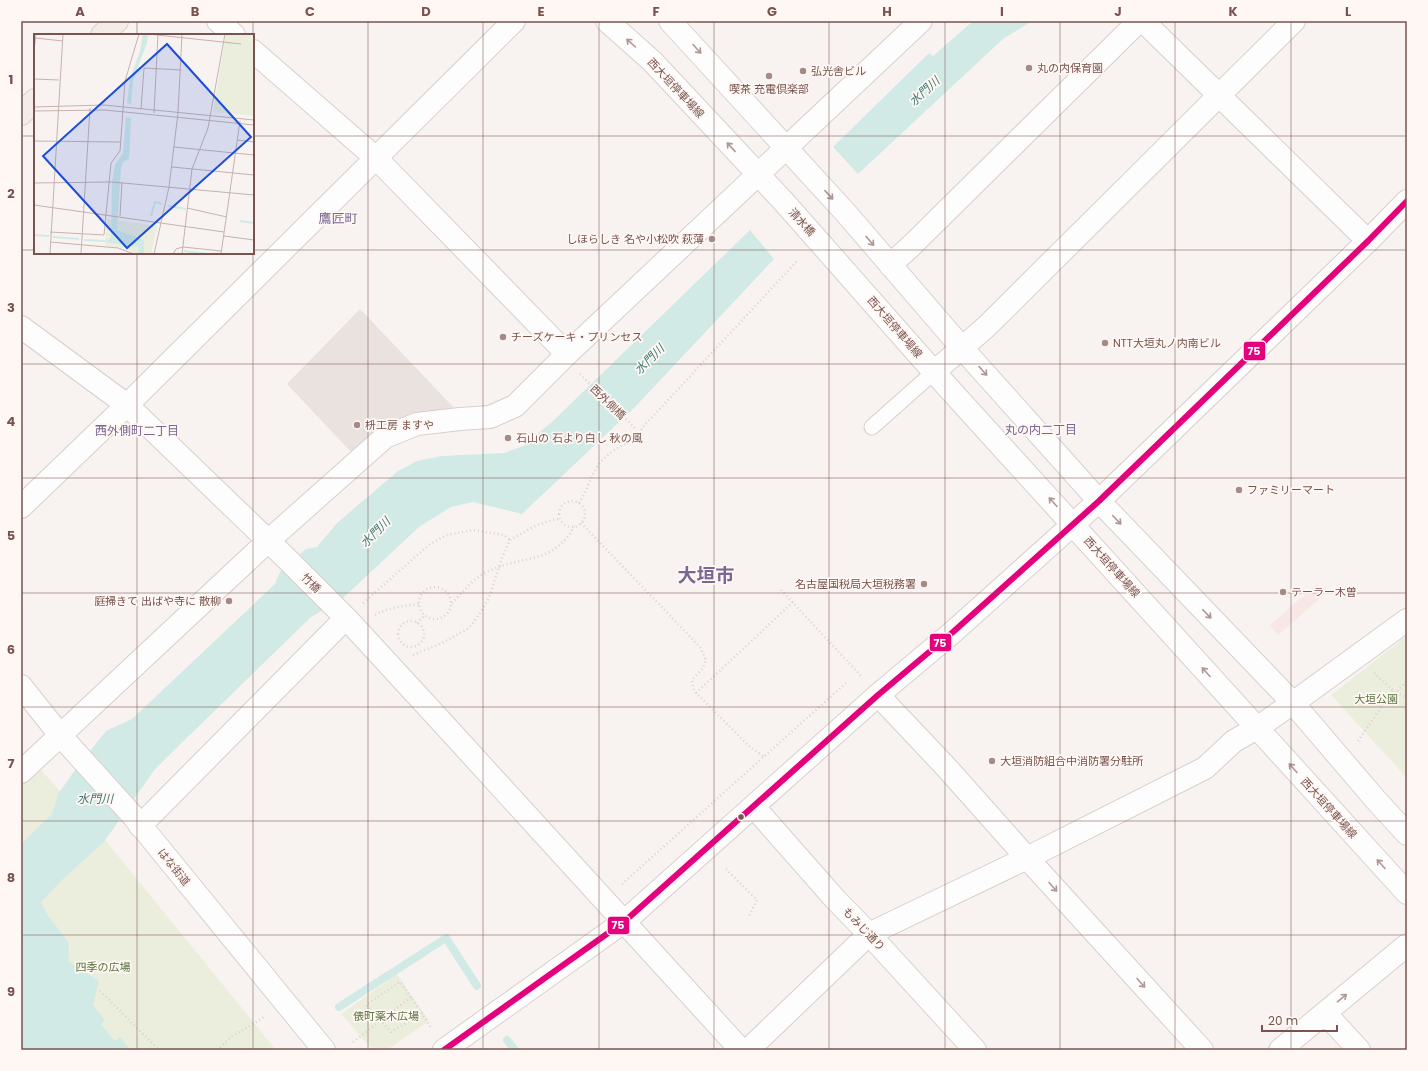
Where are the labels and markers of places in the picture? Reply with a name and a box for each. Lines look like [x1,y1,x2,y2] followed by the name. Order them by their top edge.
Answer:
[1037,60,1103,76] place label: 丸の内保育園
[811,63,866,79] place label: 弘光舎ビル
[1024,63,1034,73] marker: 丸の内保育園
[798,66,808,76] marker: 弘光舎ビル
[764,71,774,81] marker: 喫茶 充電倶楽部
[729,81,809,97] place label: 喫茶 充電倶楽部
[566,231,704,247] place label: しほらしき 名や小松吹 萩薄
[707,234,717,244] marker: しほらしき 名や小松吹 萩薄
[511,329,642,345] place label: チーズケーキ・プリンセス
[498,332,508,342] marker: チーズケーキ・プリンセス
[1113,335,1221,351] place label: NTT大垣丸ノ内南ビル
[1100,338,1110,348] marker: NTT大垣丸ノ内南ビル
[365,417,434,433] place label: 枡工房 ますや
[352,420,362,430] marker: 枡工房 ますや
[516,430,643,446] place label: 石山の 石より白し 秋の風
[503,433,513,443] marker: 石山の 石より白し 秋の風
[1247,482,1335,498] place label: ファミリーマート
[1234,485,1244,495] marker: ファミリーマート
[795,576,916,592] place label: 名古屋国税局大垣税務署
[919,579,929,589] marker: 名古屋国税局大垣税務署
[1291,584,1357,600] place label: テーラー木曽
[1278,587,1288,597] marker: テーラー木曽
[94,593,221,609] place label: 庭掃きて 出ばや寺に 散柳
[224,596,234,606] marker: 庭掃きて 出ばや寺に 散柳
[1000,753,1144,769] place label: 大垣消防組合中消防署分駐所
[987,756,997,766] marker: 大垣消防組合中消防署分駐所
[736,812,746,822] unlabelled marker

